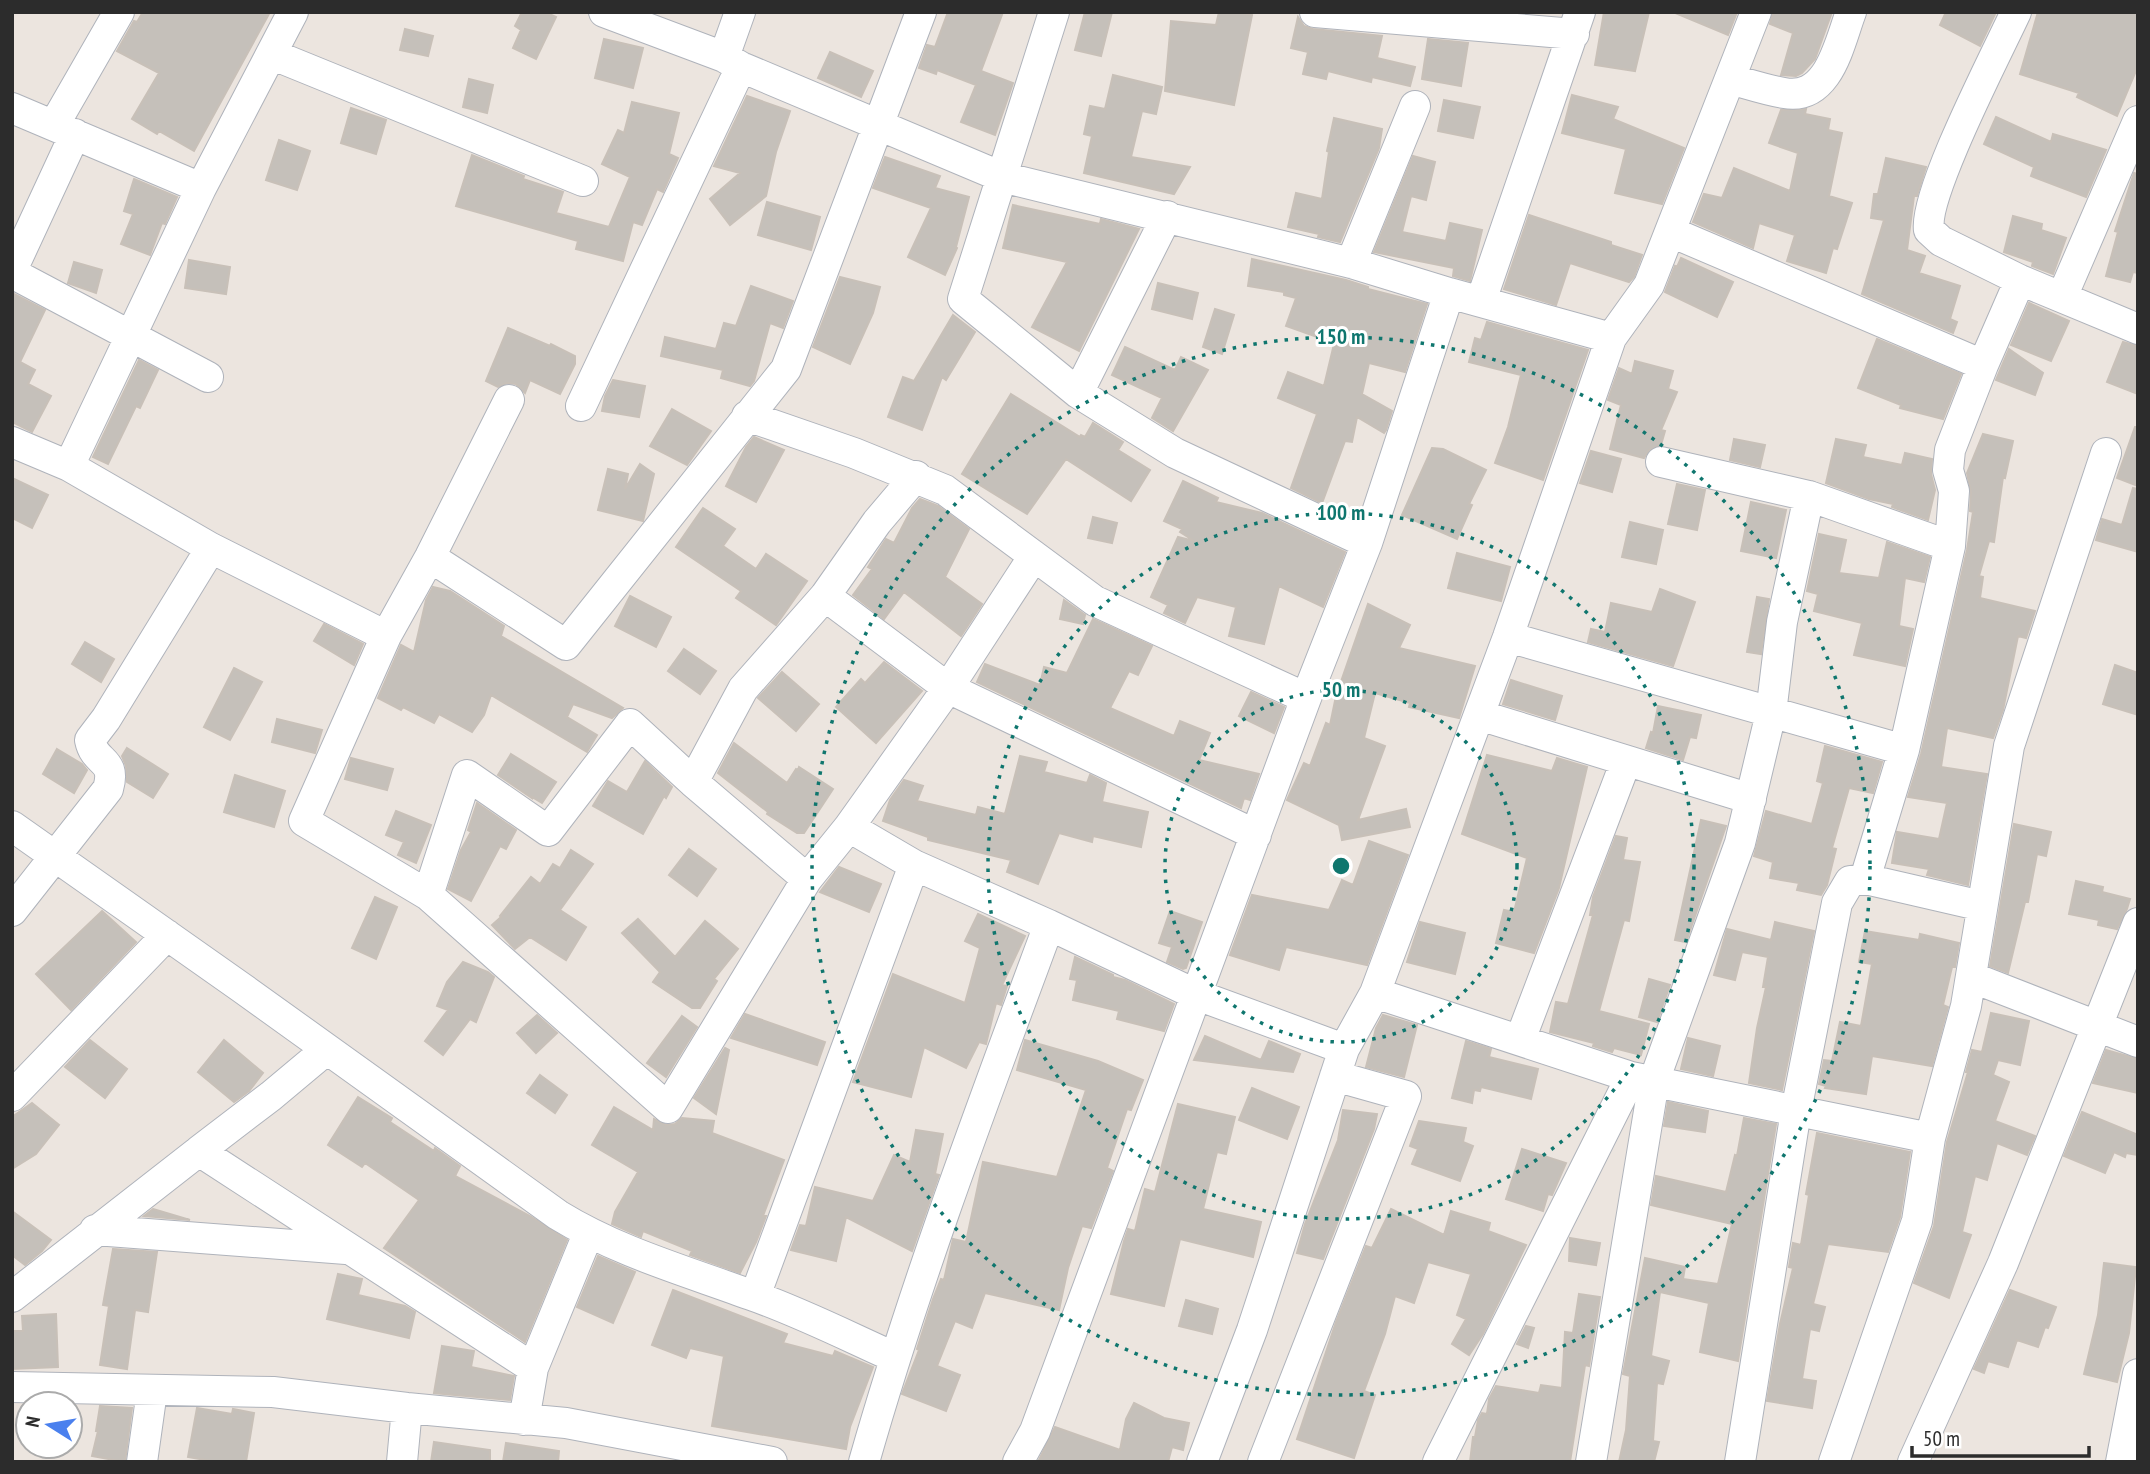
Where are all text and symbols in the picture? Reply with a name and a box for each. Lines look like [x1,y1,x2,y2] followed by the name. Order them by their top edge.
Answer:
[1317,323,1365,350] text: 150 m
[1317,499,1365,526] text: 100 m
[1322,676,1360,703] text: 50 m
[1329,854,1353,878] centre of rings
[14,1390,84,1460] north arrow
[20,1414,45,1429] text: N
[1912,1414,2089,1458] scale bar
[1923,1425,1960,1452] text: 50 m

